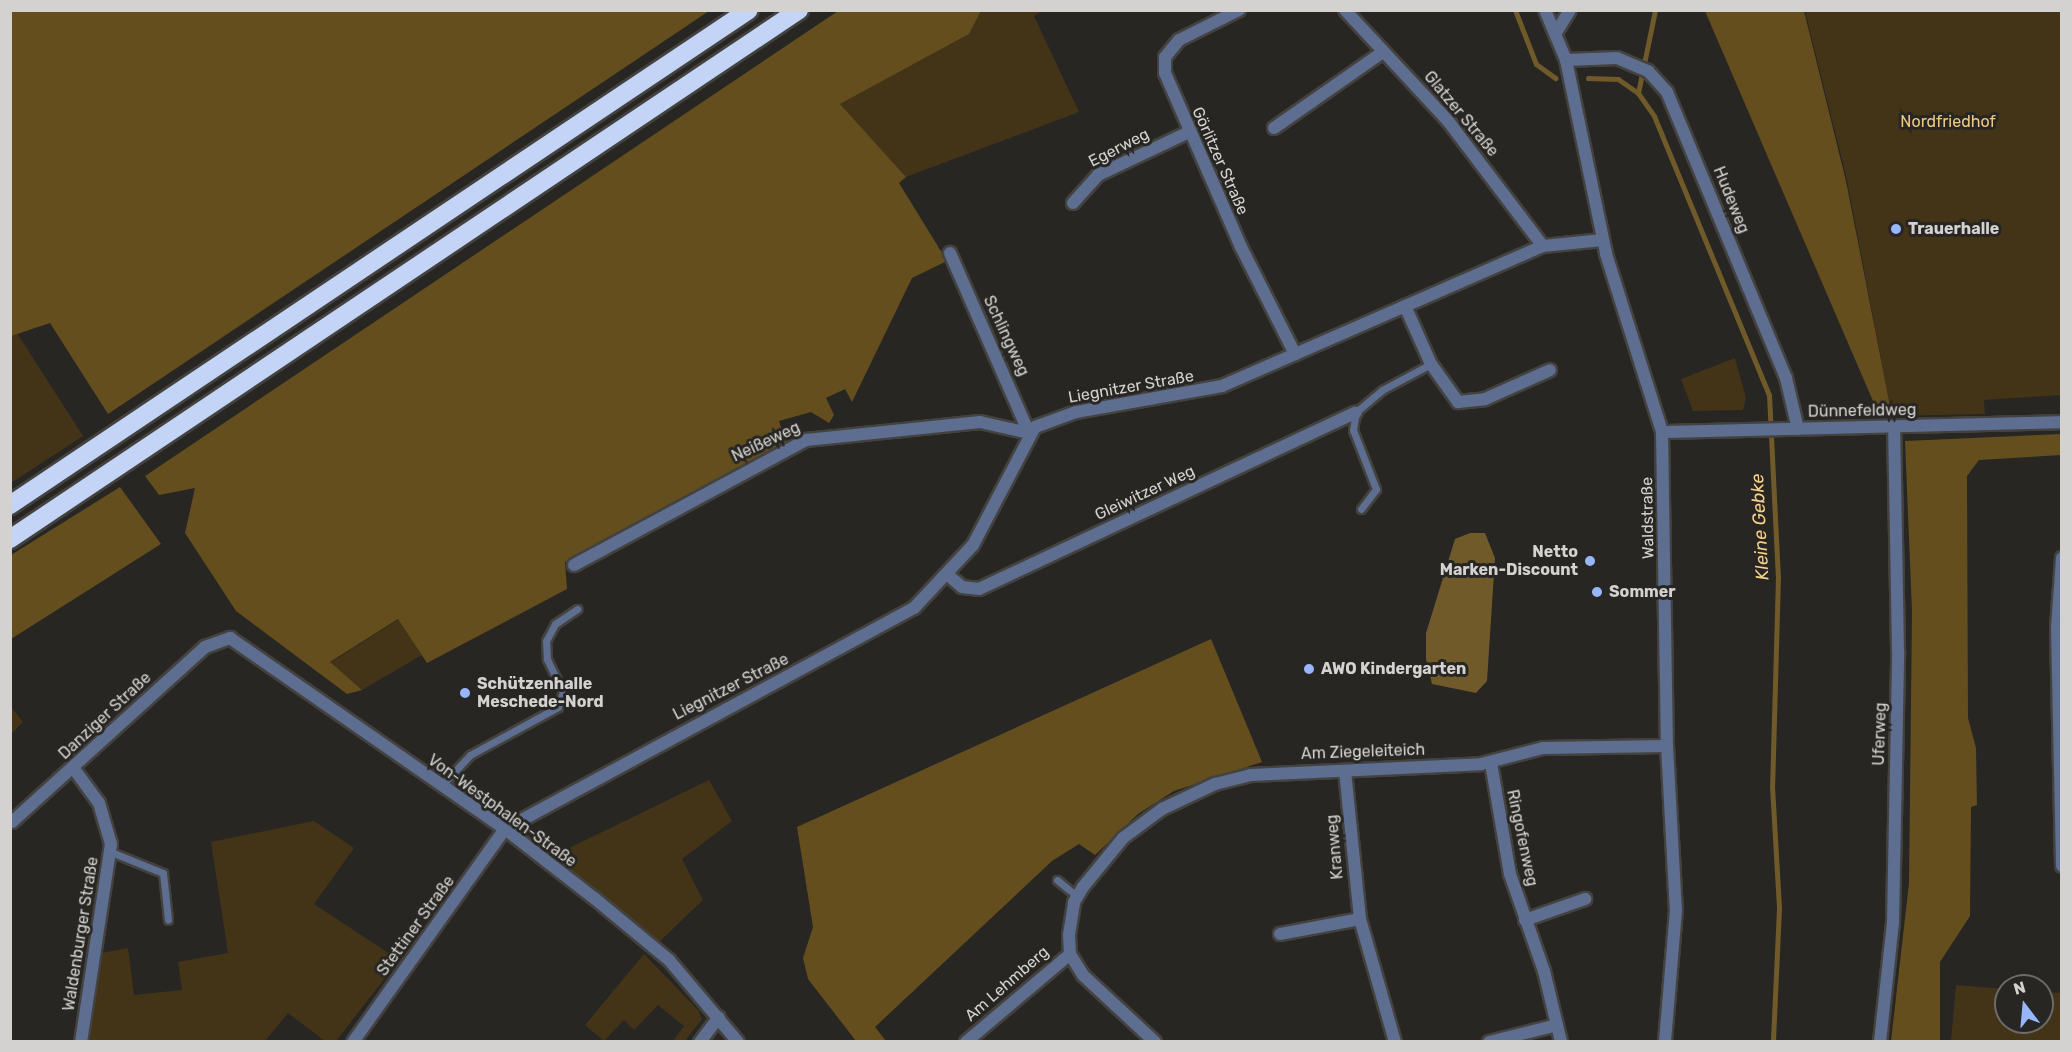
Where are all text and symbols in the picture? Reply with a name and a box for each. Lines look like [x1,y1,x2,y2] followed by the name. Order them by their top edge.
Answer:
[1420,67,1502,161] street label: Glatzer Straße
[1188,104,1252,218] street label: Görlitzer Straße
[1900,112,1996,132] park label: Nordfriedhof
[1086,125,1152,171] street label: Egerweg
[1709,164,1753,236] street label: Hudeweg
[1908,219,1999,239] place label: Trauerhalle
[1889,222,1903,236] marker: Trauerhalle
[979,293,1033,379] street label: Schlingweg
[1067,366,1195,408] street label: Liegnitzer Straße
[1808,400,1916,422] street label: Dünnefeldweg
[729,418,803,466] street label: Neißeweg
[1092,461,1198,525] street label: Gleiwitzer Weg
[1746,473,1774,581] water label: Kleine Gebke
[1638,477,1658,559] street label: Waldstraße
[1440,542,1578,580] place label: Netto Marken-Discount
[1583,554,1597,568] marker: Netto Marken-Discount
[1609,582,1675,602] place label: Sommer
[1590,585,1604,599] marker: Sommer
[670,649,792,725] street label: Liegnitzer Straße
[1321,659,1466,679] place label: AWO Kindergarten
[1302,662,1316,676] marker: AWO Kindergarten
[55,668,155,764] street label: Danziger Straße
[477,674,604,712] place label: Schützenhalle Meschede-Nord
[458,686,472,700] marker: Schützenhalle Meschede-Nord
[1869,702,1891,766] street label: Uferweg
[1301,740,1425,764] street label: Am Ziegeleiteich
[424,751,580,871] street label: Von-Westphalen-Straße
[1502,788,1542,888] street label: Ringofenweg
[1323,814,1347,880] street label: Kranweg
[59,855,103,1013] street label: Waldenburger Straße
[373,872,459,980] street label: Stettiner Straße
[961,942,1053,1026] street label: Am Lehmberg
[1994,974,2054,1034] north arrow
[2011,977,2028,999] text: N

